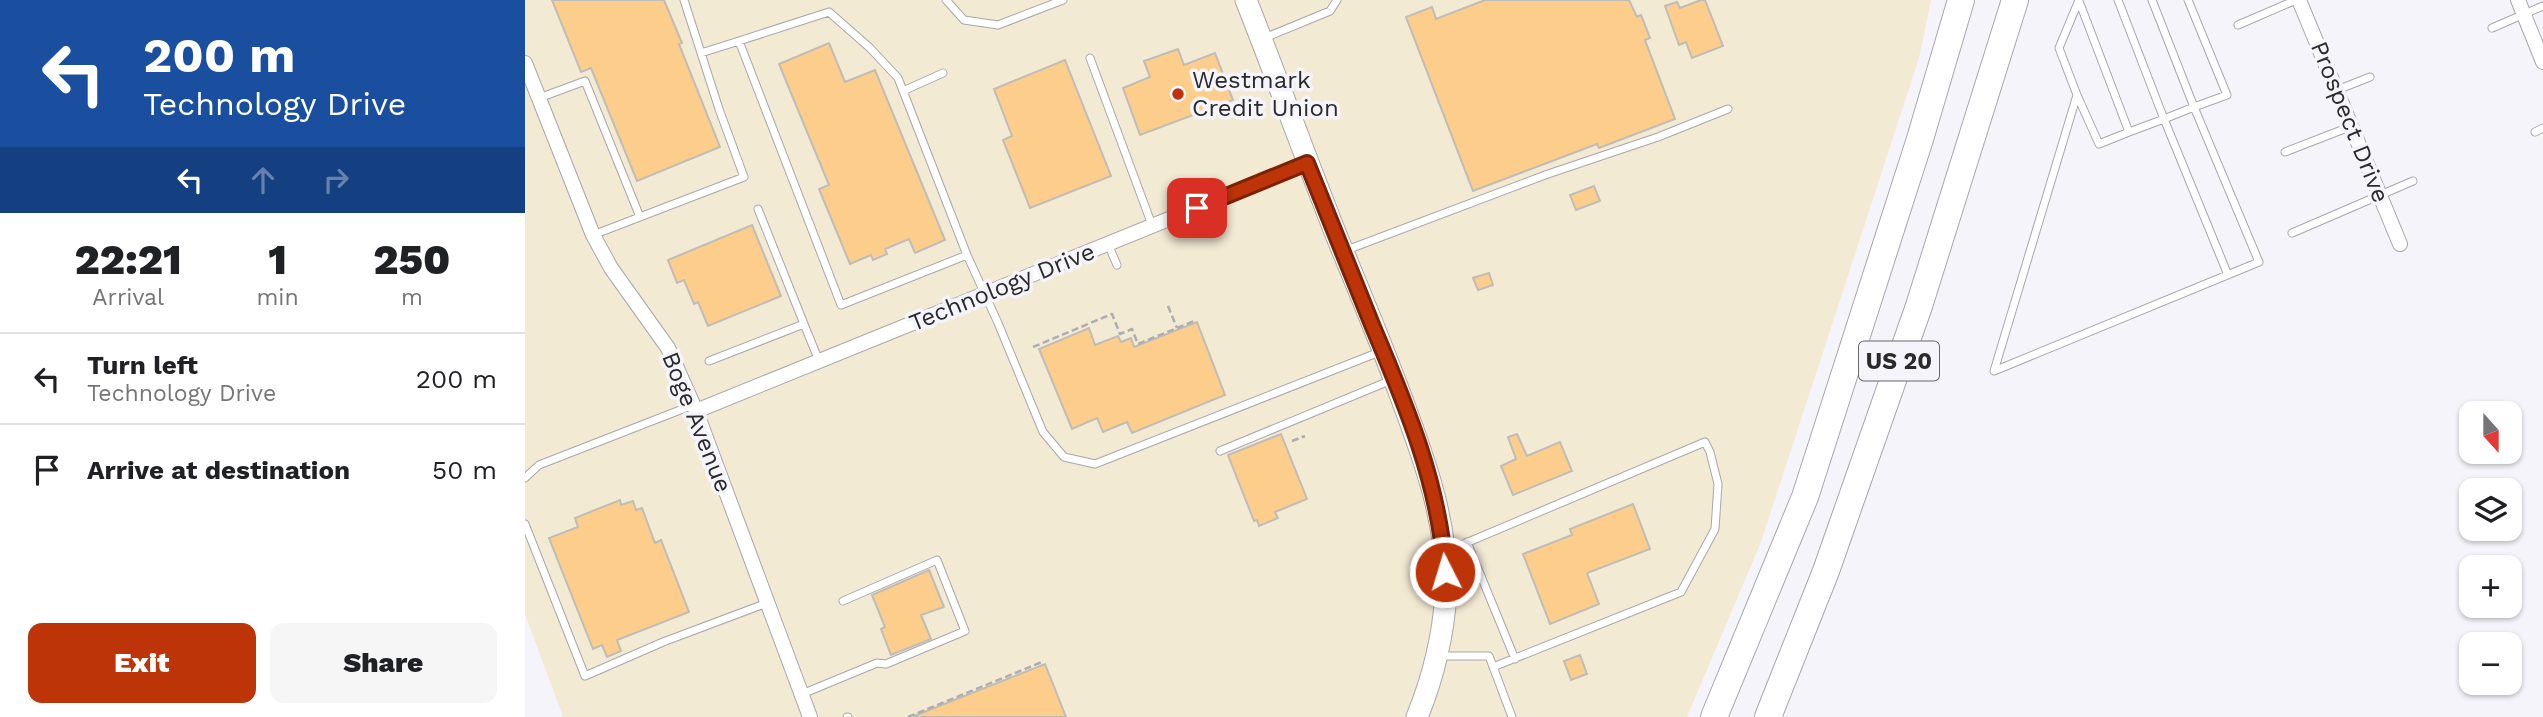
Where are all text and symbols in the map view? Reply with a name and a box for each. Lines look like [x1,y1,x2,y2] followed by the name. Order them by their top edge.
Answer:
[143,26,295,84] text: 200 m
[28,28,119,119] icon: left
[2305,37,2395,207] street label: Prospect Drive
[1192,66,1339,122] place label: Westmark Credit Union
[143,85,406,123] text: Technology Drive
[1170,86,1186,102] marker: Westmark Credit Union
[171,161,209,199] icon: left
[244,161,282,199] icon: ahead
[317,161,355,199] icon: right
[1167,178,1227,238] pin
[1178,189,1216,227] icon: arrive
[75,235,182,284] text: 22:21
[268,235,287,284] text: 1
[373,235,450,284] text: 250
[905,237,1099,337] street label: Technology Drive
[92,284,164,311] text: Arrival
[256,284,299,311] text: min
[401,284,423,311] text: m
[1859,342,1939,380] road number: US 20
[656,348,738,496] street label: Boge Avenue
[87,350,198,380] text: Turn left
[28,360,66,398] icon: left
[416,364,497,394] text: 200 m
[87,380,276,407] text: Technology Drive
[2459,401,2522,464] north arrow
[2459,401,2522,695] map controls
[28,451,66,489] icon: arrive
[87,455,350,485] text: Arrive at destination
[432,455,497,485] text: 50 m
[2459,478,2522,541] button: layers
[1408,535,1482,609] position arrow
[2459,555,2522,618] button: +
[28,623,256,703] button: Exit
[270,623,497,703] button: Share
[2459,632,2522,695] button: −

